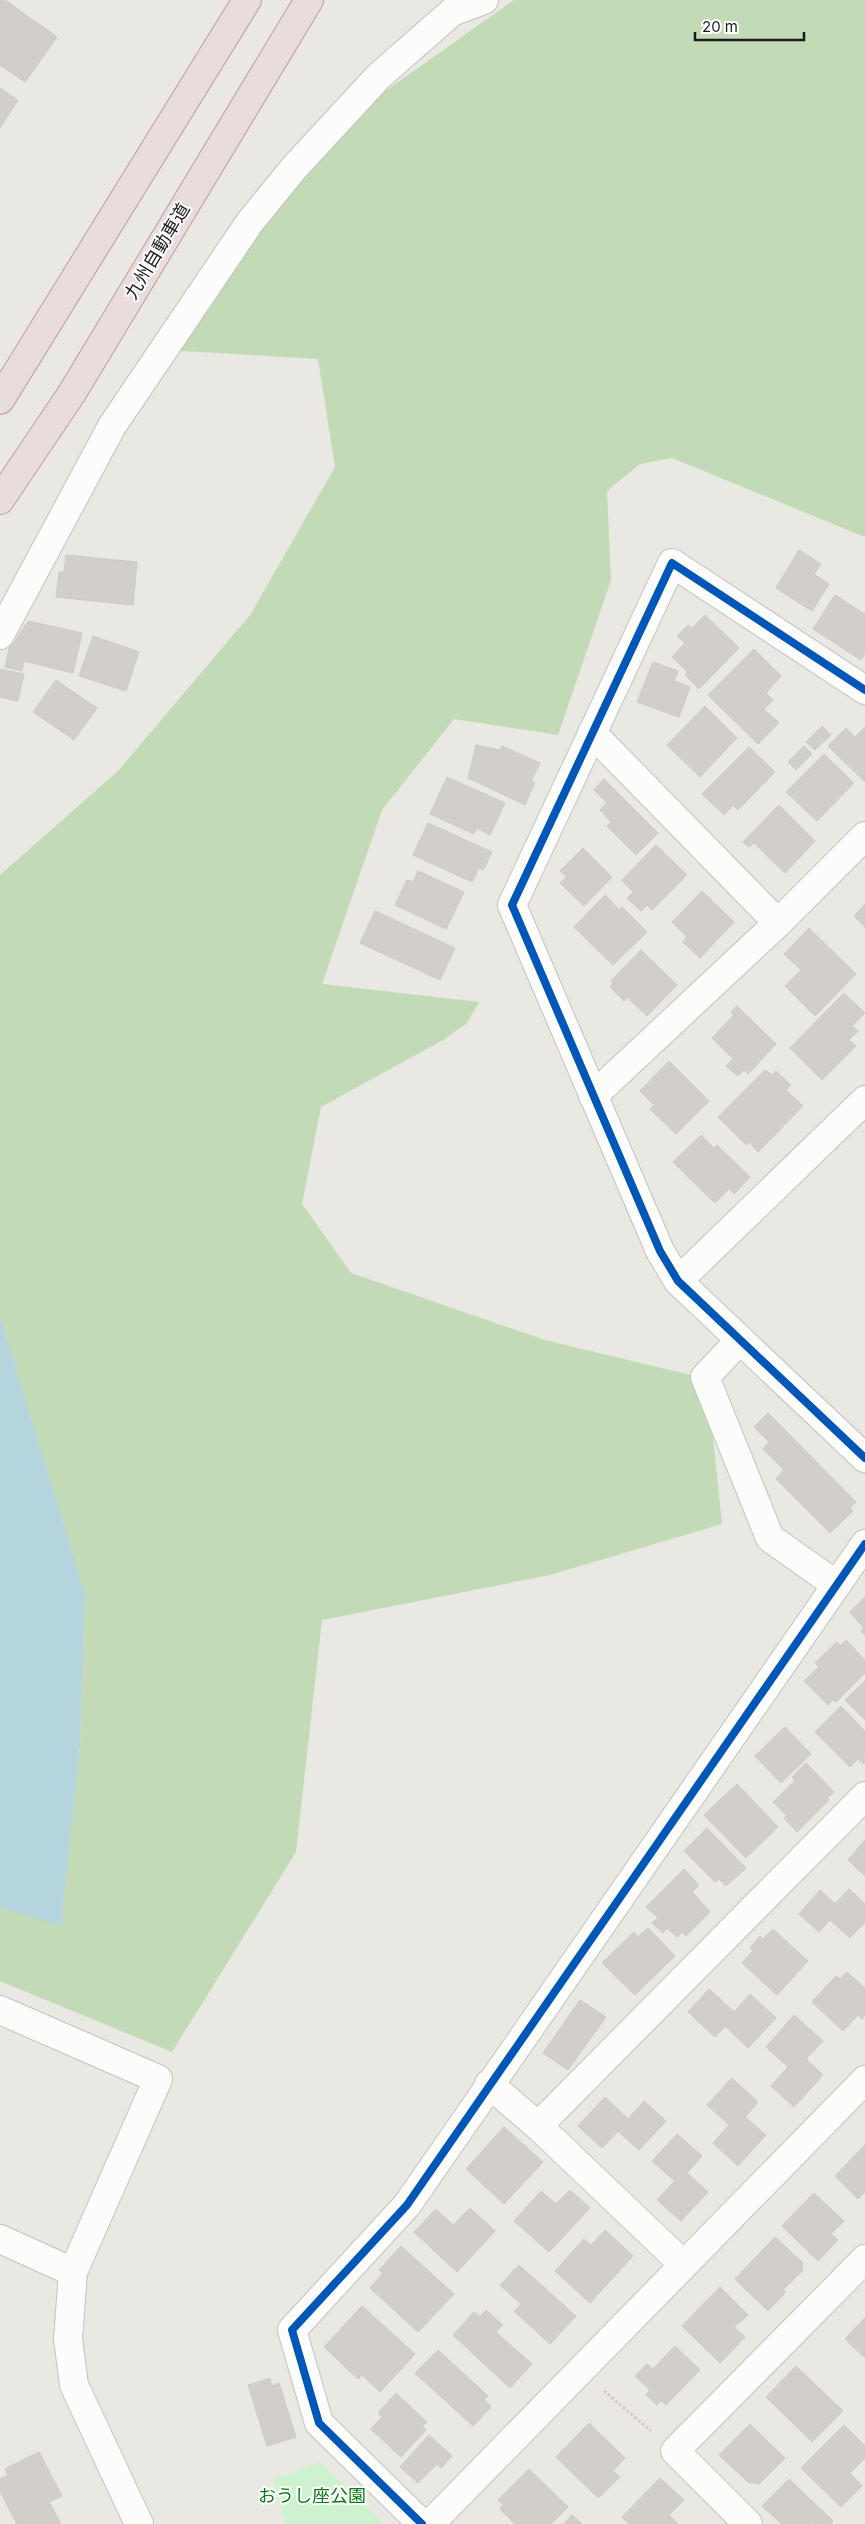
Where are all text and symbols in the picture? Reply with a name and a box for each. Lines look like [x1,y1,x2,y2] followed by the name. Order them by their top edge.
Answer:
[695,10,804,42] scale bar
[702,17,738,36] text: 20 m
[120,199,194,303] street label: 九州自動車道
[258,2485,366,2506] park label: おうし座公園

